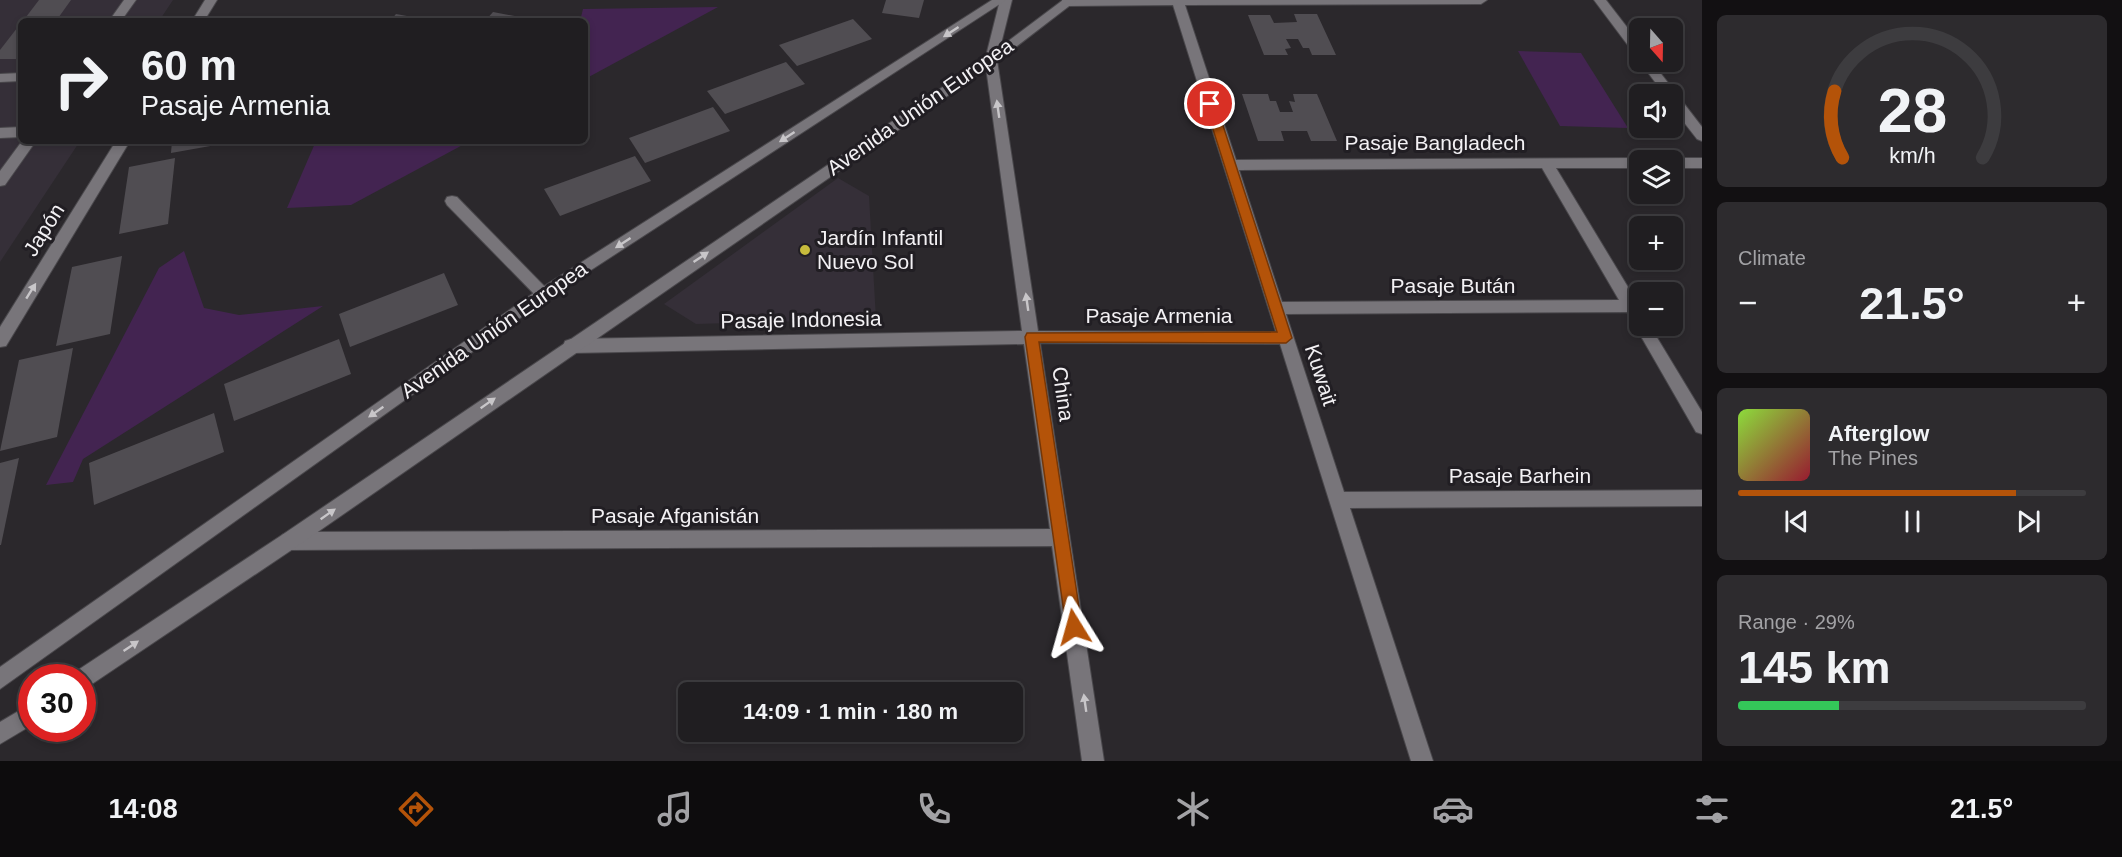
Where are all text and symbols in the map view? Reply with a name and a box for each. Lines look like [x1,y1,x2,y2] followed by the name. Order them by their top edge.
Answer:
[1629,18,1683,72] north arrow
[1629,18,1683,336] map controls
[943,26,959,37] one-way arrow
[822,33,1017,180] street label: Avenida Unión Europea
[42,42,120,120] icon: right
[141,42,237,89] text: 60 m
[1877,76,1947,145] text: 28
[1184,78,1235,129] pin
[1629,84,1683,138] button: sound
[1193,87,1226,120] icon: arrive
[141,91,330,121] text: Pasaje Armenia
[993,100,1002,119] one-way arrow
[779,131,795,142] one-way arrow
[1345,131,1525,154] street label: Pasaje Bangladech
[1889,144,1935,168] text: km/h
[1629,150,1683,204] button: layers
[19,199,68,260] street label: Japón
[1629,216,1683,270] button: +
[817,226,943,273] place label: Jardín Infantil Nuevo Sol
[615,237,631,248] one-way arrow
[798,243,812,257] marker: Jardín Infantil Nuevo Sol
[1738,247,1806,269] text: Climate
[693,252,709,263] one-way arrow
[396,256,591,403] street label: Avenida Unión Europea
[1391,274,1515,297] street label: Pasaje Bután
[1859,278,1965,329] text: 21.5°
[1629,282,1683,336] button: −
[25,283,36,299] one-way arrow
[1738,284,1757,321] text: −
[2067,284,2086,321] text: +
[1022,293,1031,312] one-way arrow
[1085,304,1233,327] street label: Pasaje Armenia
[720,307,882,332] street label: Pasaje Indonesia
[1301,341,1342,409] street label: Kuwait
[1048,365,1079,423] street label: China
[480,398,496,409] one-way arrow
[369,406,384,418] one-way arrow
[1828,421,1929,446] text: Afterglow
[1828,447,1918,469] text: The Pines
[1449,464,1591,487] street label: Pasaje Barhein
[591,504,759,527] street label: Pasaje Afganistán
[1780,505,1813,538] icon: previous
[1896,505,1929,538] icon: pause
[2012,505,2045,538] icon: next
[319,508,335,520] one-way arrow
[1042,595,1106,659] position arrow
[1738,611,1855,633] text: Range · 29%
[123,641,139,652] one-way arrow
[1738,642,1891,693] text: 145 km
[18,664,96,742] speed limit sign: 30
[1080,693,1089,712] one-way arrow
[743,699,958,724] text: 14:09 · 1 min · 180 m
[395,788,437,830] icon: directions
[654,788,696,830] icon: music
[913,788,955,830] icon: phone
[1172,788,1214,830] icon: climate
[1432,788,1474,830] icon: car
[1691,788,1733,830] icon: filters
[109,794,178,824] text: 14:08
[1950,794,2013,824] text: 21.5°

